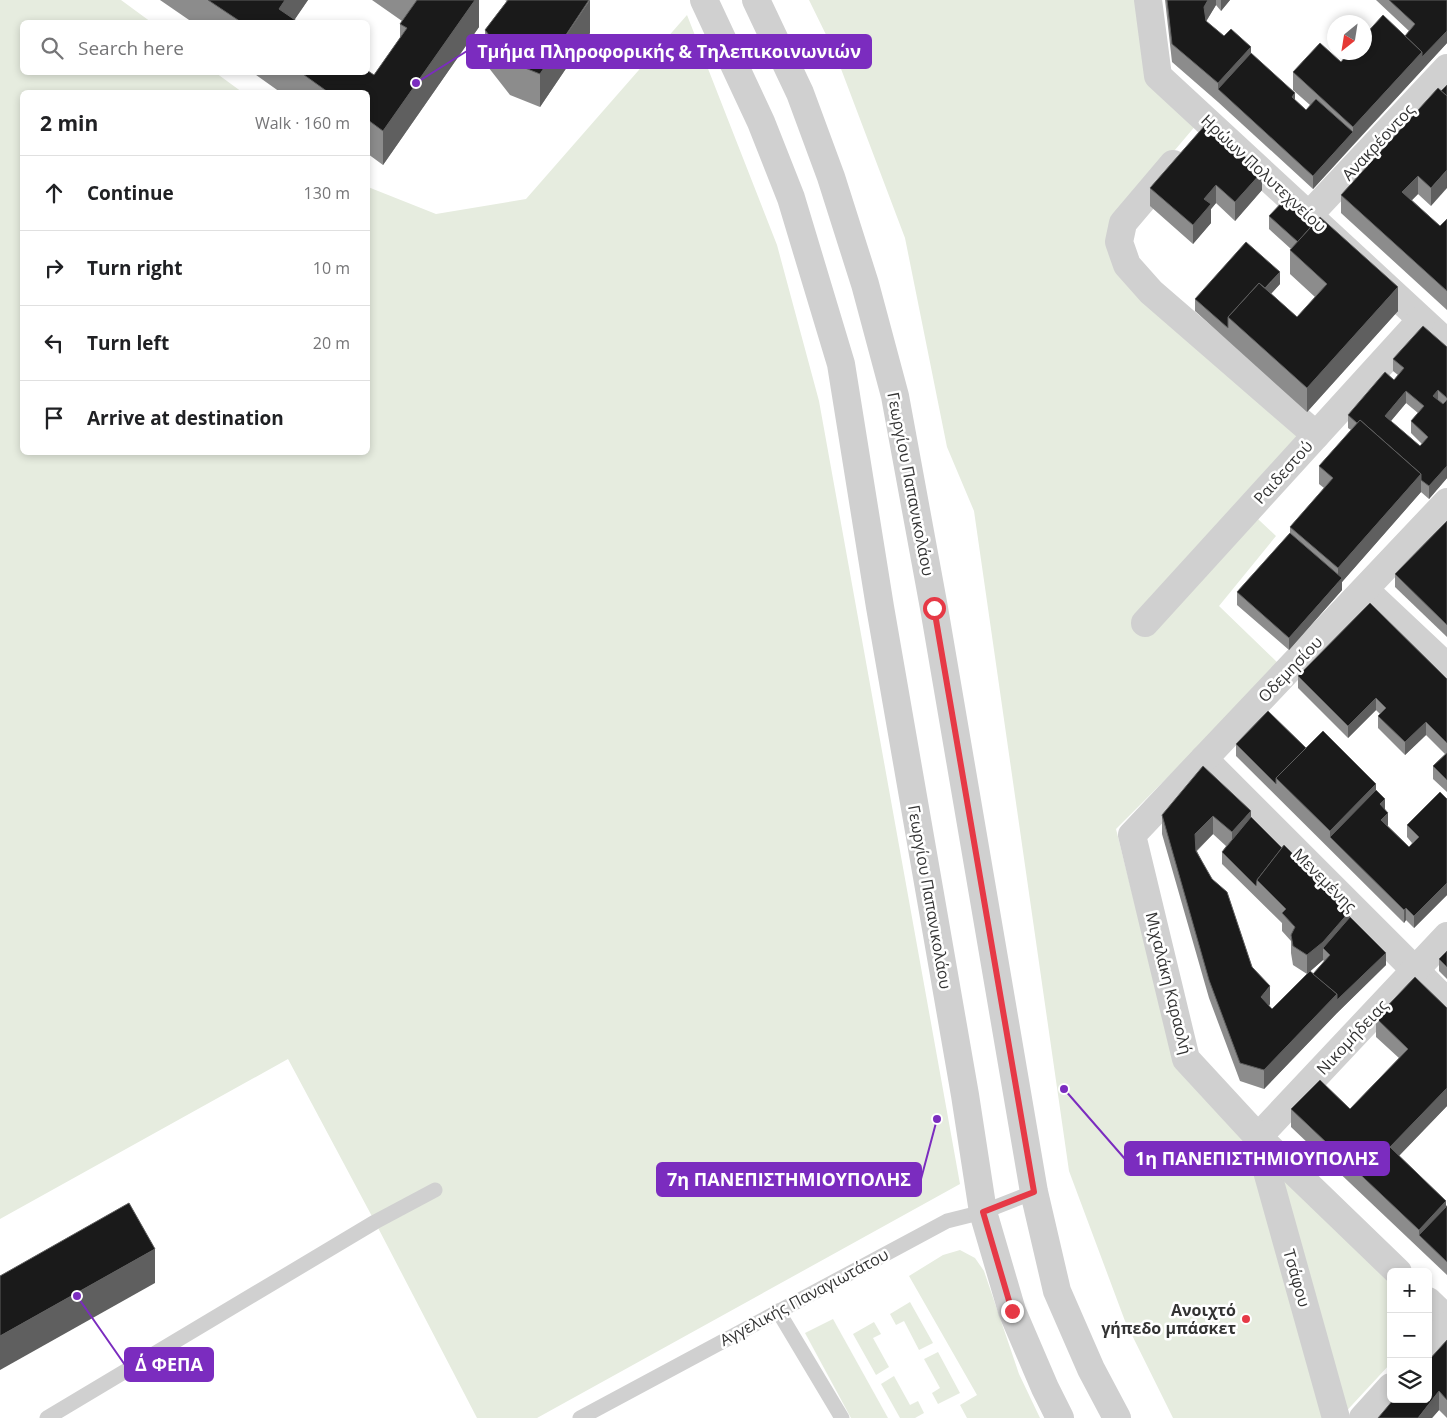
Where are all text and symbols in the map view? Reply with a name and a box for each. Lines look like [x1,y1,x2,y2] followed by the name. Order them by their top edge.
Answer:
[1327,15,1372,60] north arrow
[20,20,370,75] search box
[38,34,66,62] icon: search
[78,35,184,61] text: Search here
[467,35,871,68] callout: Τμήμα Πληροφορικής & Τηλεπικοινωνιών
[477,39,861,63] text: Τμήμα Πληροφορικής & Τηλεπικοινωνιών
[1337,99,1419,185] street label: Ανακρέοντος
[40,109,98,137] text: 2 min
[1197,109,1331,237] street label: Ηρώων Πολυτεχνείου
[255,112,350,134] text: Walk · 160 m
[40,179,68,207] icon: ahead
[87,180,174,206] text: Continue
[304,182,350,204] text: 130 m
[40,254,68,282] icon: right
[87,255,182,281] text: Turn right
[313,257,350,279] text: 10 m
[40,329,68,357] icon: left
[87,330,169,356] text: Turn left
[313,332,350,354] text: 20 m
[882,390,940,578] street label: Γεωργίου Παπανικολάου
[40,404,68,432] icon: arrive
[87,405,284,431] text: Arrive at destination
[1248,435,1318,509] street label: Ραιδεστού
[923,597,946,620] route start
[1253,631,1327,707] street label: Οδεμησίου
[903,803,957,991] street label: Γεωργίου Παπανικολάου
[1288,843,1362,917] street label: Μενεμένης
[1141,910,1197,1056] street label: Μιχαλάκη Καραολή
[1311,994,1393,1079] street label: Νικομήδειας
[1125,1142,1389,1175] callout: 1η ΠΑΝΕΠΙΣΤΗΜΙΟΥΠΟΛΗΣ
[1135,1146,1379,1170] text: 1η ΠΑΝΕΠΙΣΤΗΜΙΟΥΠΟΛΗΣ
[657,1163,921,1196] callout: 7η ΠΑΝΕΠΙΣΤΗΜΙΟΥΠΟΛΗΣ
[667,1167,911,1191] text: 7η ΠΑΝΕΠΙΣΤΗΜΙΟΥΠΟΛΗΣ
[716,1243,892,1351] street label: Αγγελικής Παναγιωτάτου
[1278,1246,1316,1310] street label: Τσάφου
[1387,1268,1432,1403] map controls
[1387,1268,1432,1313] button: +
[1101,1299,1236,1339] place label: Ανοιχτό γήπεδο μπάσκετ
[1001,1300,1024,1323] route end
[1240,1313,1252,1325] marker: Ανοιχτό γήπεδο μπάσκετ
[1387,1313,1432,1358] button: −
[125,1348,213,1381] callout: Δ΄ ΦΕΠΑ
[135,1352,204,1376] text: Δ΄ ΦΕΠΑ
[1387,1358,1432,1403] button: layers

